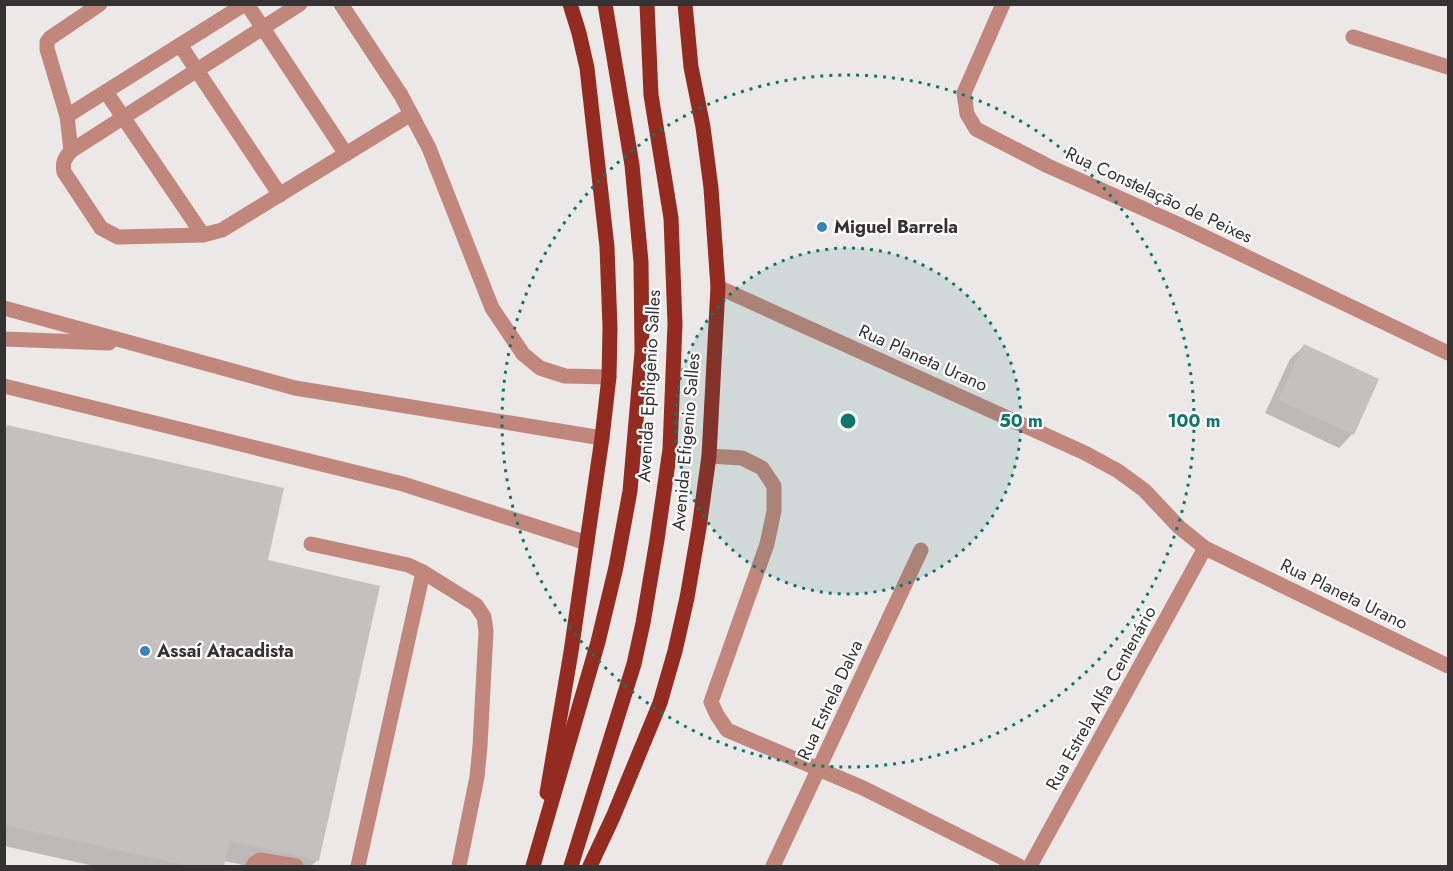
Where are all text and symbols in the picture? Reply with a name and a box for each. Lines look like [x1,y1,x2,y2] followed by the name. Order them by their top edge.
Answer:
[1061,140,1257,250] street label: Rua Constelação de Peixes
[834,214,958,240] place label: Miguel Barrela
[815,220,829,234] marker: Miguel Barrela
[631,289,667,483] street label: Avenida Ephigênio Salles
[854,318,992,398] street label: Rua Planeta Urano
[665,352,707,532] street label: Avenida Efigenio Salles
[999,408,1043,434] text: 50 m
[1167,408,1221,434] text: 100 m
[838,411,858,431] centre of rings
[1276,552,1412,636] street label: Rua Planeta Urano
[1039,601,1163,795] street label: Rua Estrela Alfa Centenário
[791,636,869,764] street label: Rua Estrela Dalva
[156,638,294,664] place label: Assaí Atacadista
[138,644,152,658] marker: Assaí Atacadista

